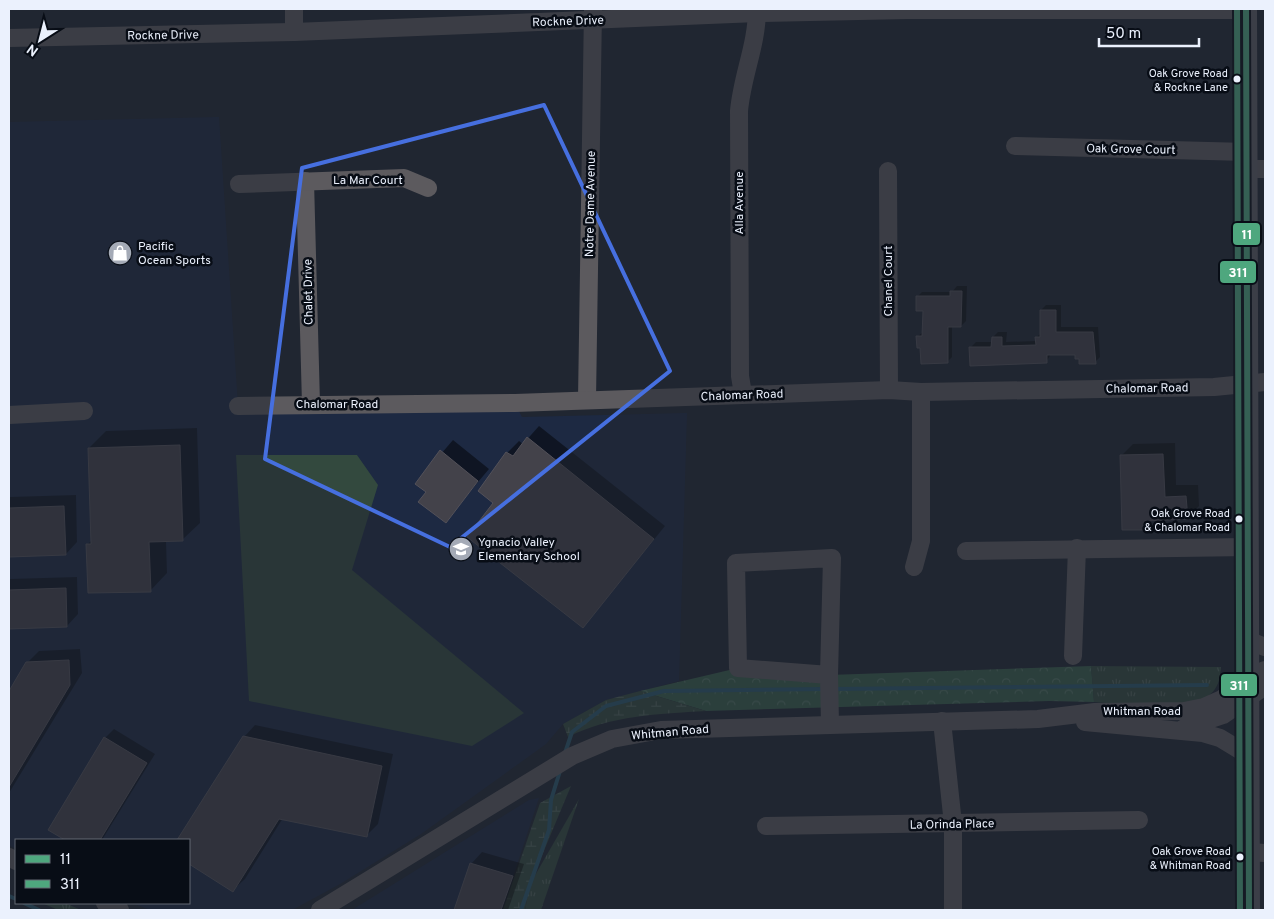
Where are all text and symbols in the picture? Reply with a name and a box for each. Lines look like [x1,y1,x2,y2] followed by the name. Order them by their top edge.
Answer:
[532,13,604,31] street label: Rockne Drive
[15,15,65,65] north arrow
[1099,15,1199,47] scale bar
[1106,25,1141,44] text: 50 m
[127,27,199,45] street label: Rockne Drive
[24,39,42,59] text: N
[1149,67,1228,95] place label: Oak Grove Road & Rockne Lane
[1232,74,1242,84] marker: Oak Grove Road & Rockne Lane
[1086,141,1176,159] street label: Oak Grove Court
[582,151,600,257] street label: Notre Dame Avenue
[732,171,748,235] street label: Alla Avenue
[333,173,403,189] street label: La Mar Court
[1232,222,1261,246] line badge: 11
[1241,227,1253,244] text: 11
[138,239,211,269] place label: Pacific Ocean Sports
[107,240,133,266] shop icon: Pacific Ocean Sports
[881,245,897,317] street label: Chanel Court
[300,259,318,325] street label: Chalet Drive
[1219,260,1257,284] line badge: 311
[1228,265,1248,282] text: 311
[1106,380,1188,398] street label: Chalomar Road
[700,387,784,405] street label: Chalomar Road
[296,397,378,413] street label: Chalomar Road
[1144,507,1230,535] place label: Oak Grove Road & Chalomar Road
[1234,514,1244,524] marker: Oak Grove Road & Chalomar Road
[478,535,580,565] place label: Ygnacio Valley Elementary School
[448,536,474,562] school or university icon: Ygnacio Valley Elementary School
[1220,673,1258,697] line badge: 311
[1229,678,1249,695] text: 311
[1103,704,1181,720] street label: Whitman Road
[631,722,710,744] street label: Whitman Road
[909,816,995,834] street label: La Orinda Place
[15,839,190,904] legend
[1150,845,1231,873] place label: Oak Grove Road & Whitman Road
[60,851,71,870] text: 11
[1235,852,1245,862] marker: Oak Grove Road & Whitman Road
[60,876,80,895] text: 311

